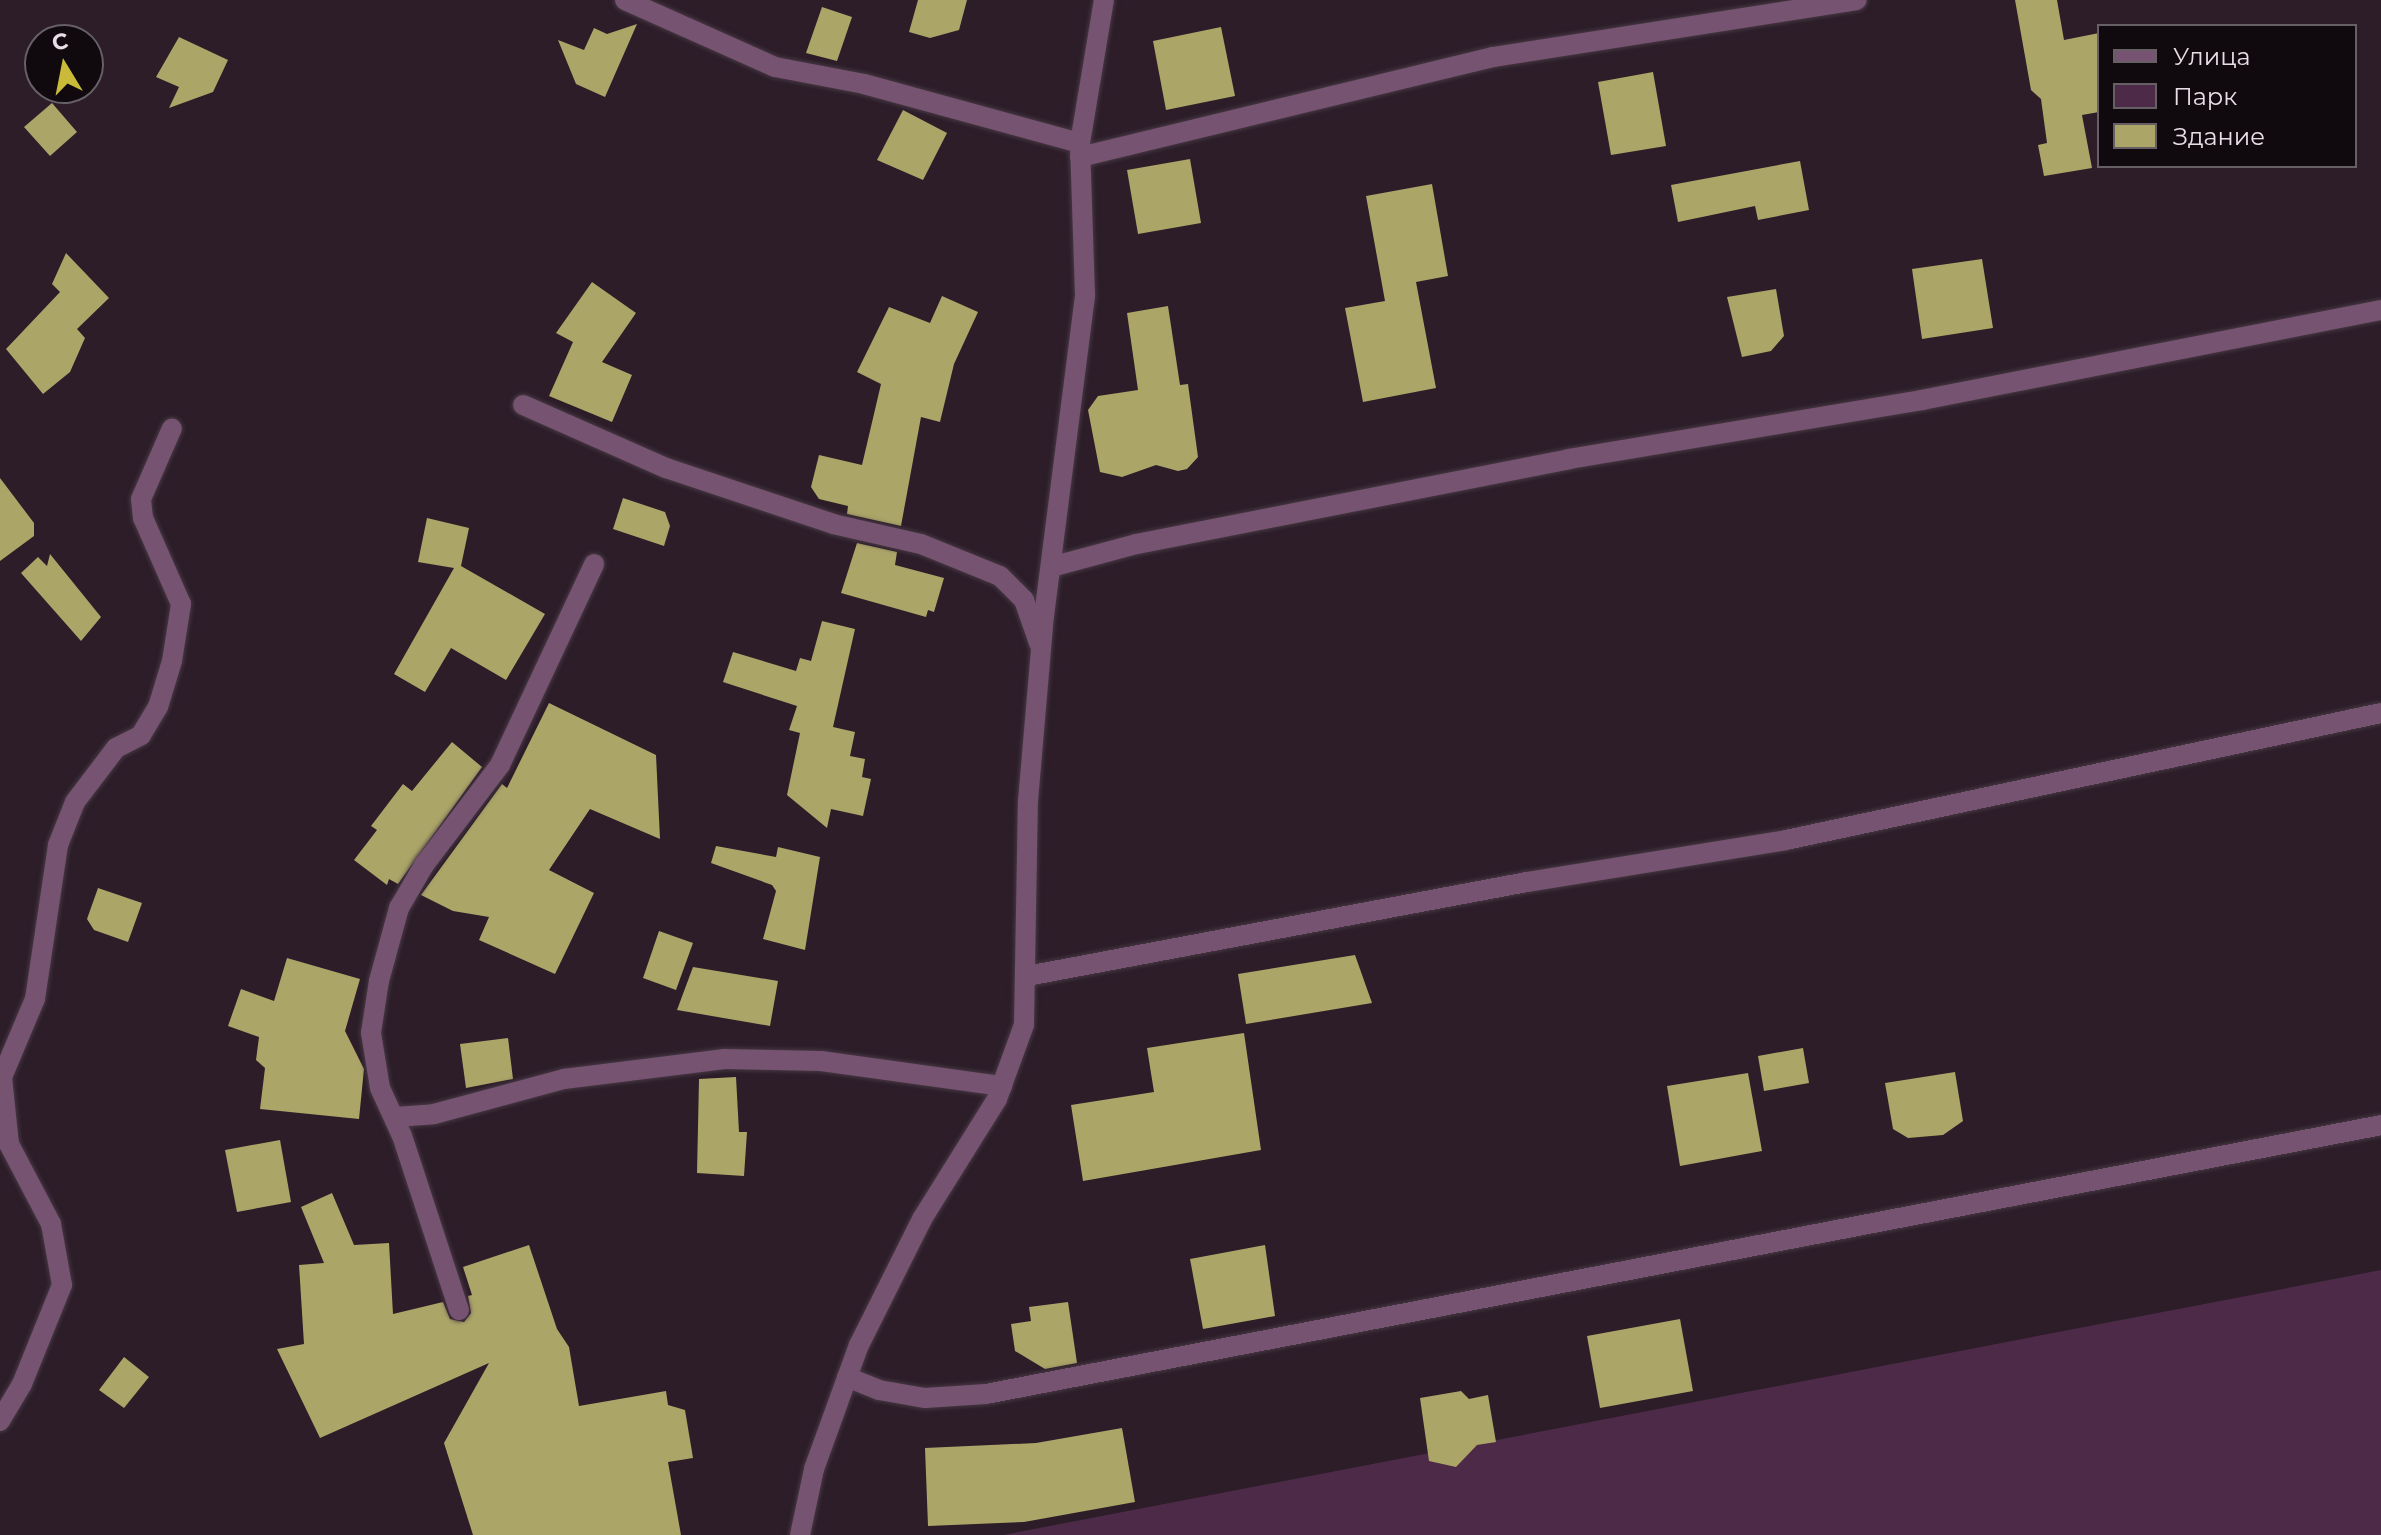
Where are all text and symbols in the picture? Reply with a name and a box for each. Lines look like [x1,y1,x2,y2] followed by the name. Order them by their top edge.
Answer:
[24,24,104,104] north arrow
[2097,24,2357,168] legend
[50,27,70,57] text: С
[2173,42,2251,71] text: Улица
[2173,82,2237,111] text: Парк
[2173,122,2265,151] text: Здание

